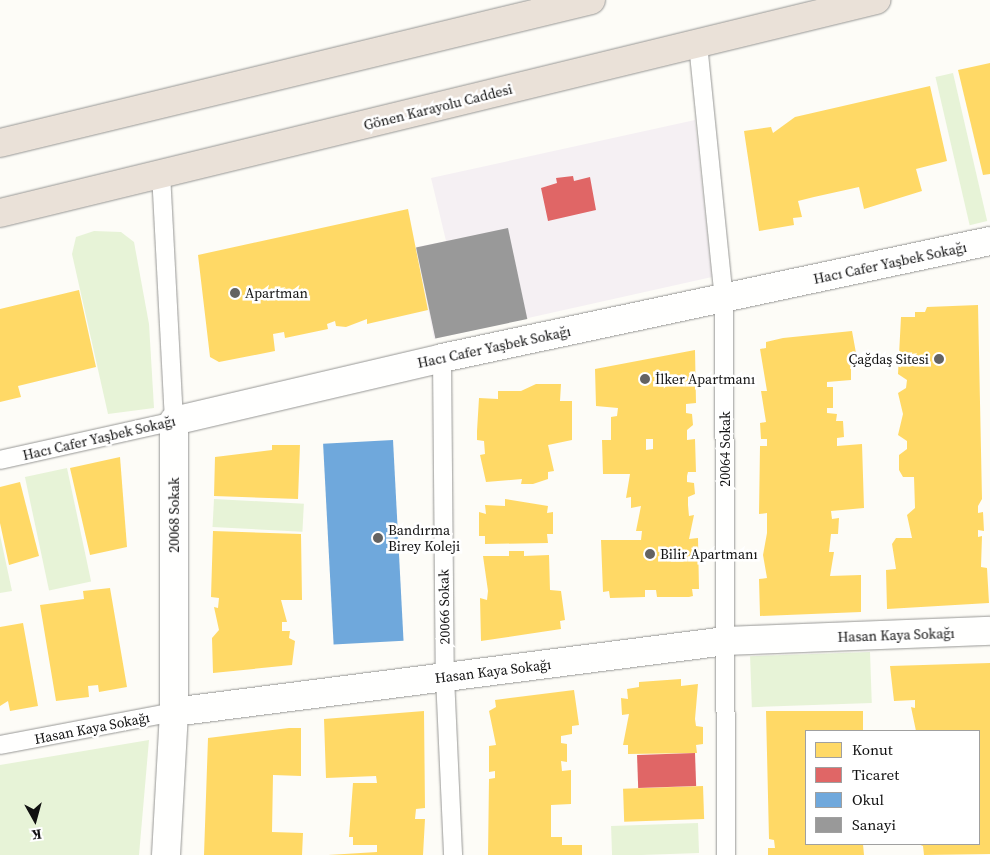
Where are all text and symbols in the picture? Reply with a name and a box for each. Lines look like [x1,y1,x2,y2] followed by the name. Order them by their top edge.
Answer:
[362,80,514,134] street label: Gönen Karayolu Caddesi
[812,238,968,288] street label: Hacı Cafer Yaşbek Sokağı
[245,285,308,301] place label: Apartman
[229,287,241,299] marker: Apartman
[416,322,572,372] street label: Hacı Cafer Yaşbek Sokağı
[849,351,929,367] place label: Çağdaş Sitesi
[933,353,945,365] marker: Çağdaş Sitesi
[655,371,755,387] place label: İlker Apartmanı
[639,373,651,385] marker: İlker Apartmanı
[717,411,733,487] street label: 20064 Sokak
[21,412,177,464] street label: Hacı Cafer Yaşbek Sokağı
[166,477,182,553] street label: 20068 Sokak
[388,522,460,554] place label: Bandırma Birey Koleji
[372,532,384,544] marker: Bandırma Birey Koleji
[660,546,758,562] place label: Bilir Apartmanı
[644,548,656,560] marker: Bilir Apartmanı
[435,569,453,645] street label: 20066 Sokak
[837,625,955,645] street label: Hasan Kaya Sokağı
[434,656,552,686] street label: Hasan Kaya Sokağı
[33,709,151,747] street label: Hasan Kaya Sokağı
[805,730,980,845] legend
[852,739,893,760] text: Konut
[852,764,899,785] text: Ticaret
[852,789,884,810] text: Okul
[10,795,60,845] north arrow
[852,814,896,835] text: Sanayi
[31,824,43,845] text: K

